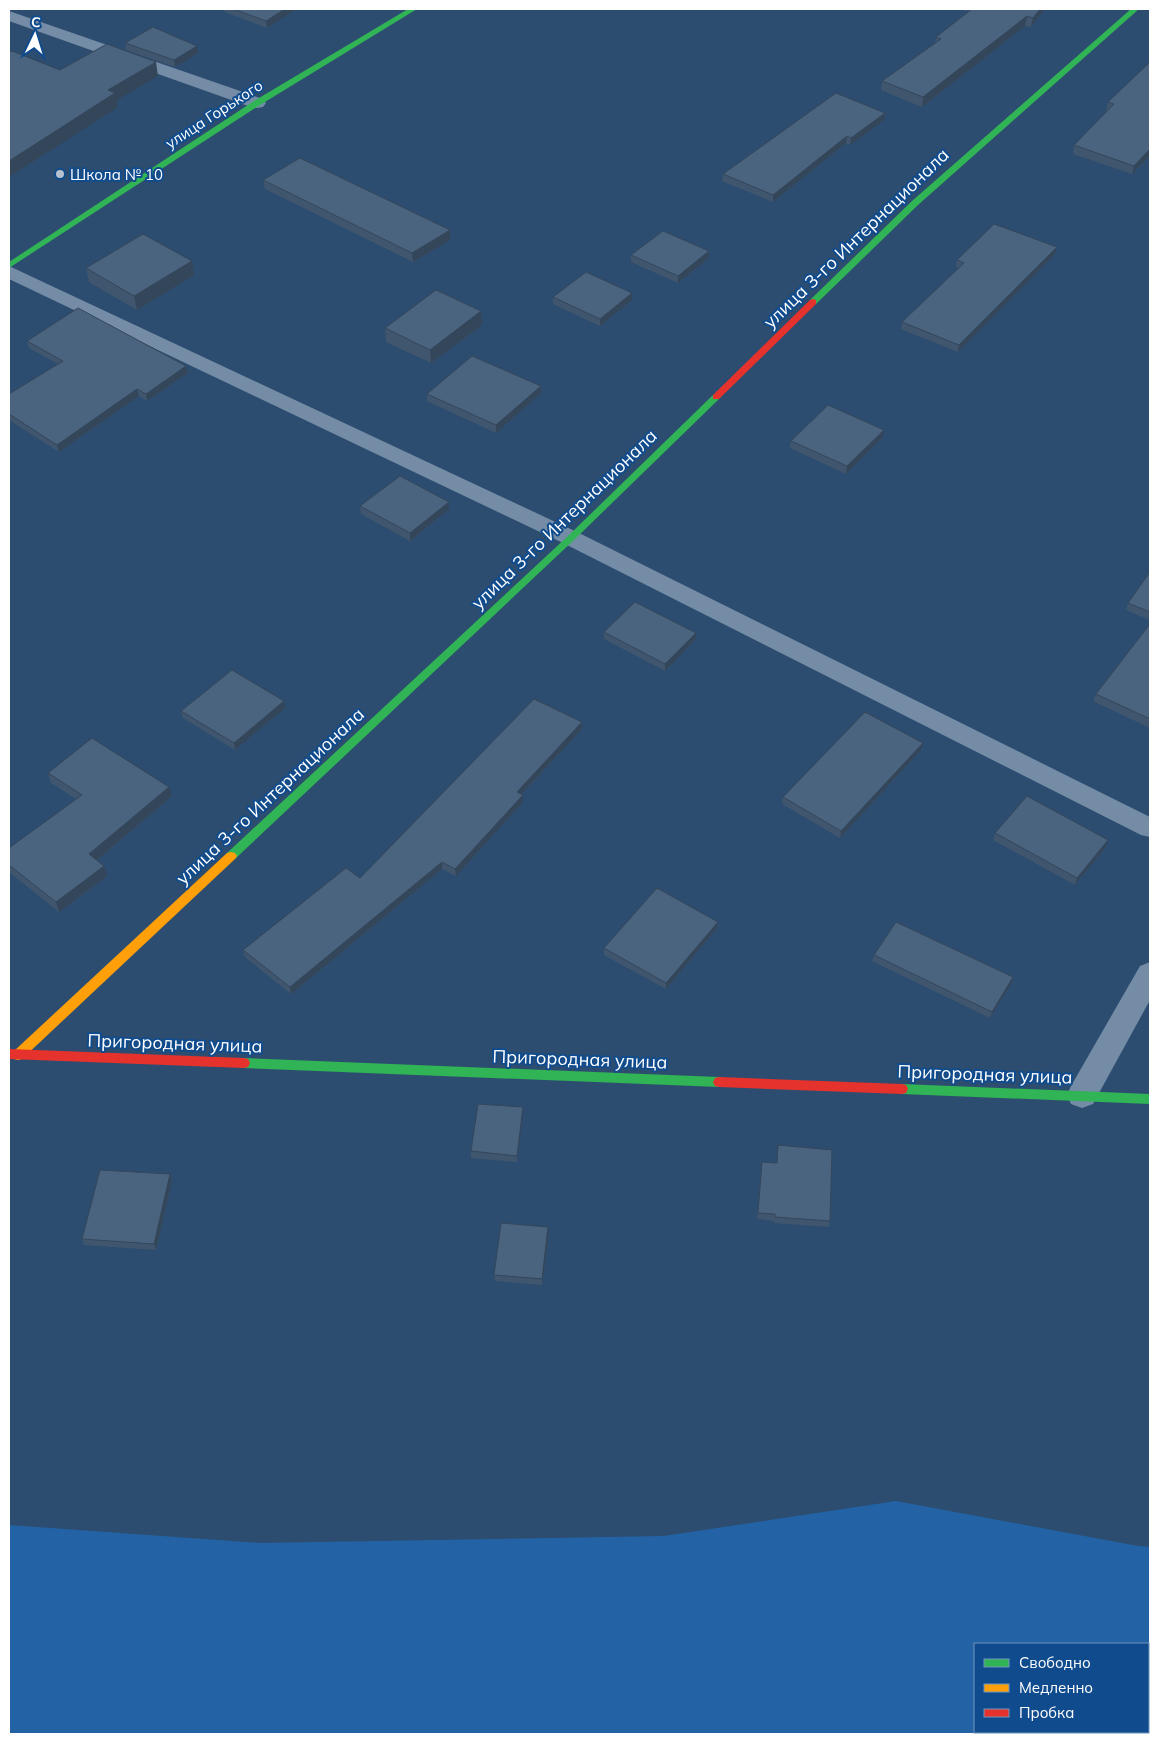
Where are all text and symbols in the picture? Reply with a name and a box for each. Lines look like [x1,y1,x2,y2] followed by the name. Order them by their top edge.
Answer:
[10,10,60,60] north arrow
[30,13,41,31] text: С
[162,75,266,153] street label: улица Горького
[758,143,954,333] street label: улица 3-го Интернационала
[70,165,163,184] place label: Школа № 10
[54,168,66,180] marker: Школа № 10
[466,424,662,614] street label: улица 3-го Интернационала
[171,703,369,889] street label: улица 3-го Интернационала
[87,1028,263,1058] street label: Пригородная улица
[492,1044,668,1074] street label: Пригородная улица
[897,1059,1073,1089] street label: Пригородная улица
[974,1643,1149,1733] legend
[1019,1653,1091,1672] text: Свободно
[1019,1678,1093,1697] text: Медленно
[1019,1703,1074,1722] text: Пробка

